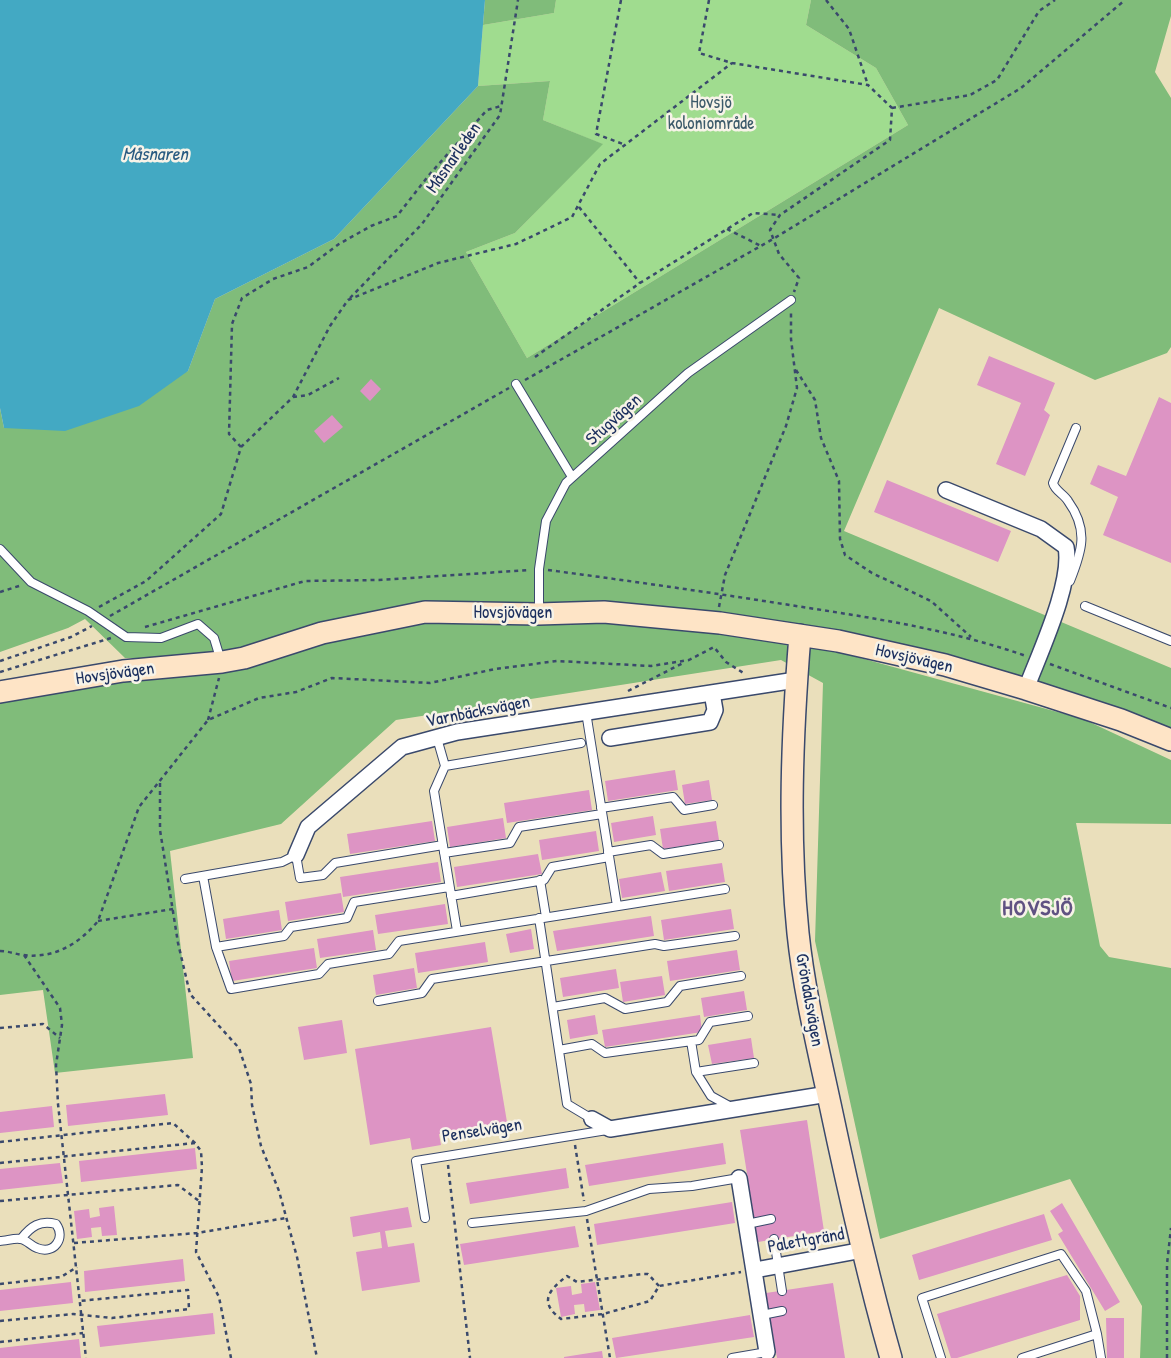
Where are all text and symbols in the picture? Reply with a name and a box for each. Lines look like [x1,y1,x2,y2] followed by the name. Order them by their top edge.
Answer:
[668,92,754,134] park label: Hovsjö koloniområde
[422,119,486,197] street label: Måsnarleden
[122,144,188,166] water label: Måsnaren
[582,389,646,451] street label: Stugvägen
[474,602,552,624] street label: Hovsjövägen
[873,640,955,678] street label: Hovsjövägen
[74,658,156,690] street label: Hovsjövägen
[424,691,532,733] street label: Varnbäcksvägen
[1002,896,1074,922] district label: HOVSJÖ
[790,952,828,1048] street label: Gröndalsvägen
[441,1114,523,1148] street label: Penselvägen
[766,1224,846,1258] street label: Palettgränd

